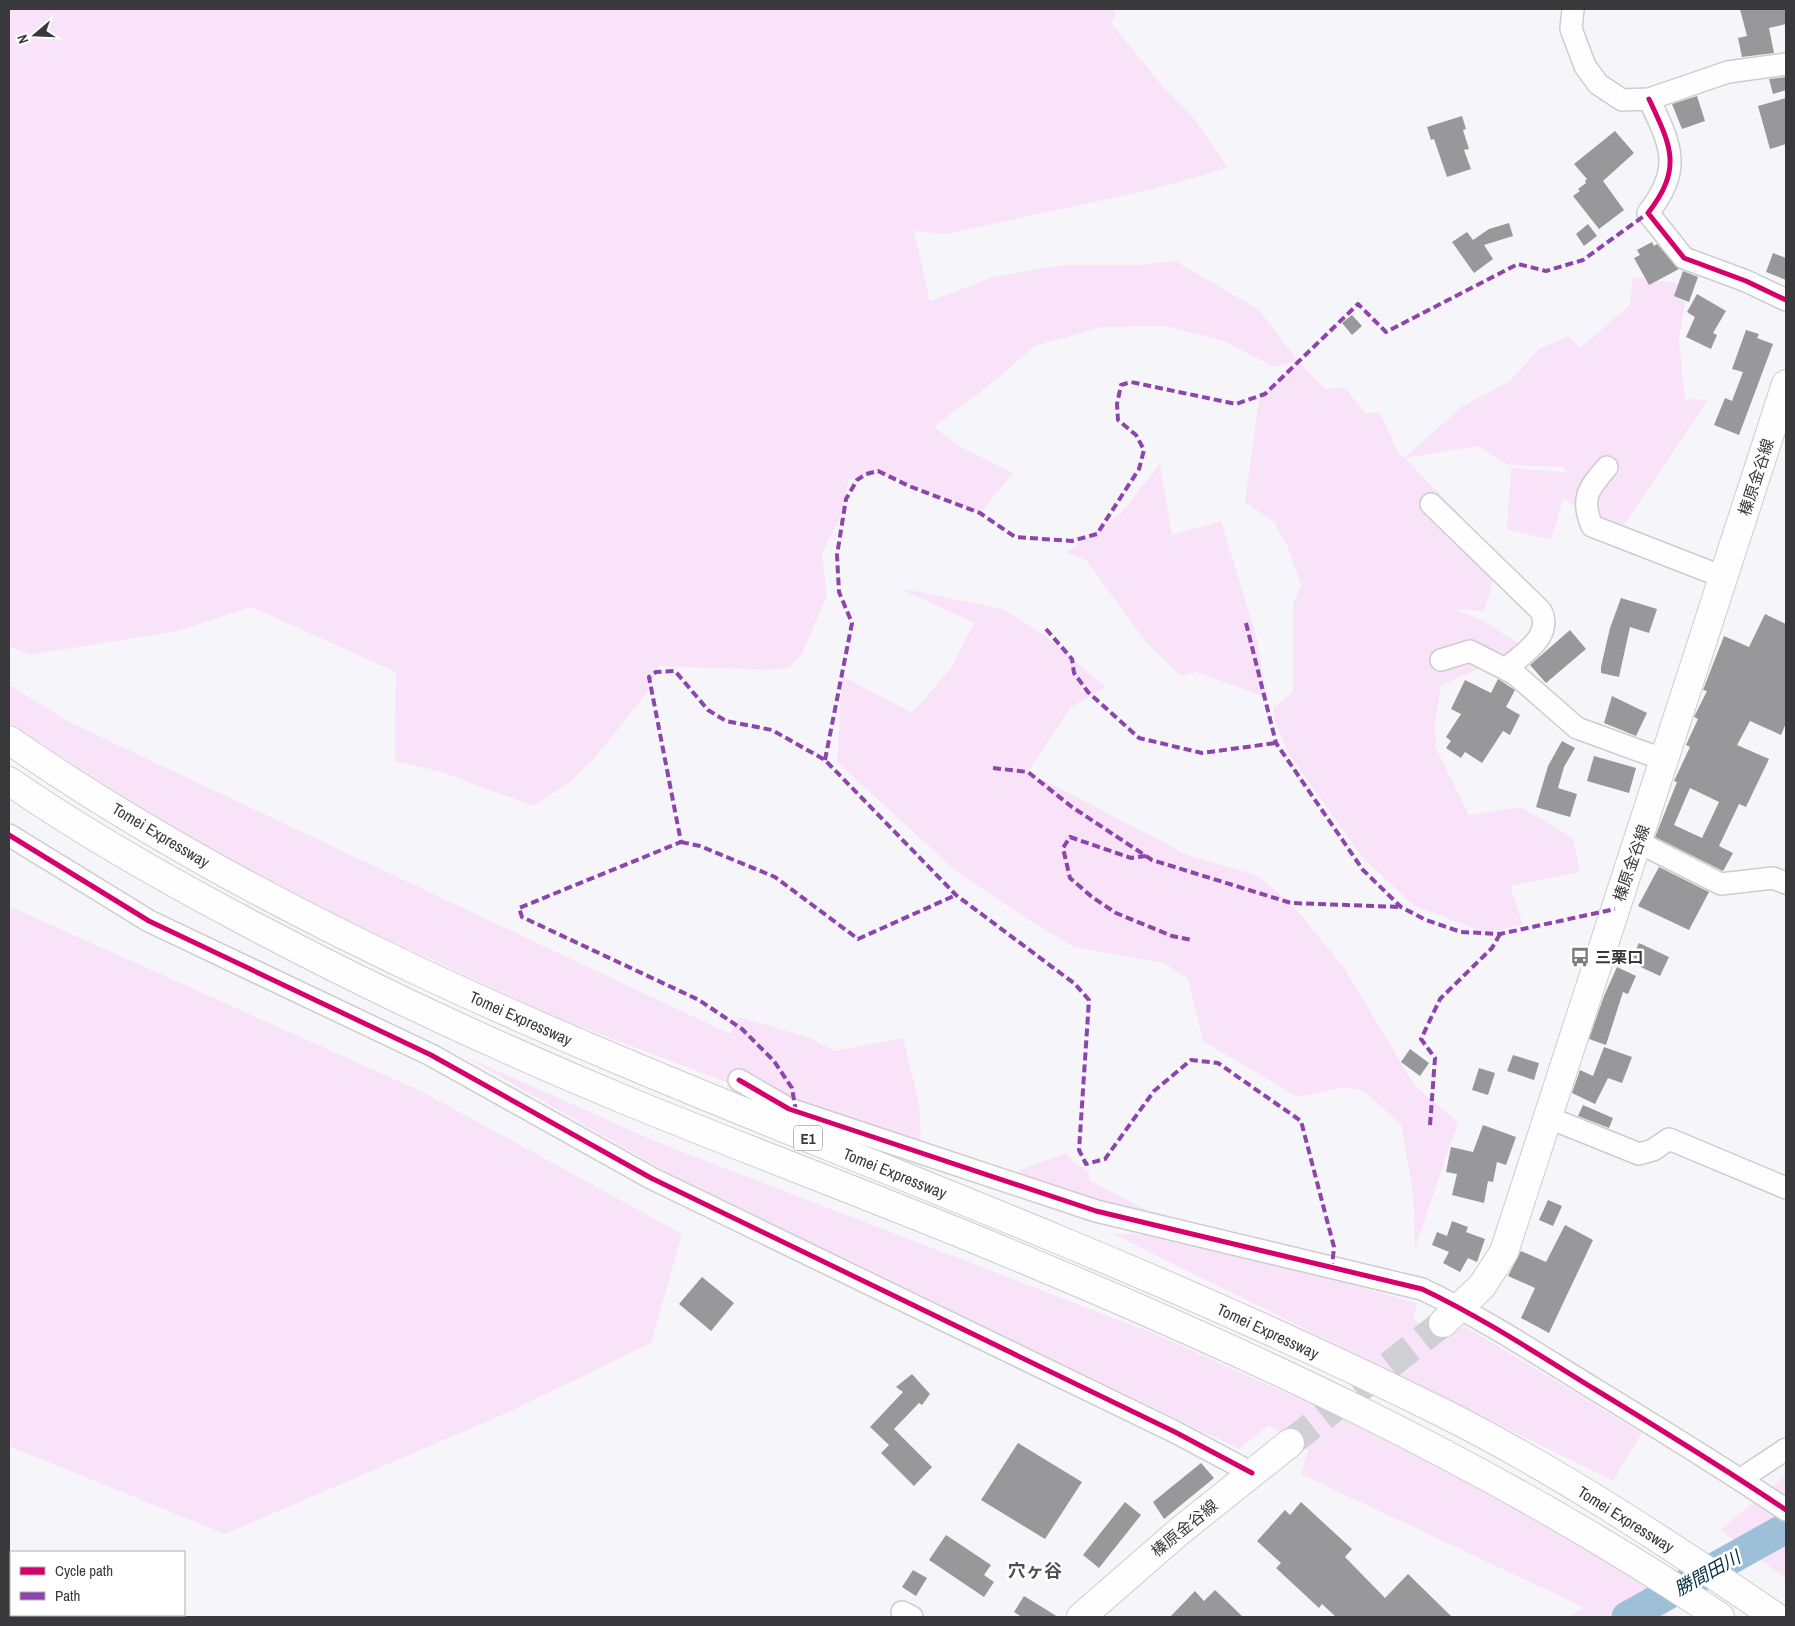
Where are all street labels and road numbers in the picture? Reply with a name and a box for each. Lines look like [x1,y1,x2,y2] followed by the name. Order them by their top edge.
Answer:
[1733,436,1779,518] street label: 榛原金谷線
[108,797,214,873] street label: Tomei Expressway
[1608,822,1654,904] street label: 榛原金谷線
[466,986,576,1051] street label: Tomei Expressway
[794,1126,822,1150] road number: E1
[840,1142,951,1204] street label: Tomei Expressway
[1213,1298,1323,1364] street label: Tomei Expressway
[1573,1480,1679,1558] street label: Tomei Expressway
[1146,1494,1222,1562] street label: 榛原金谷線

